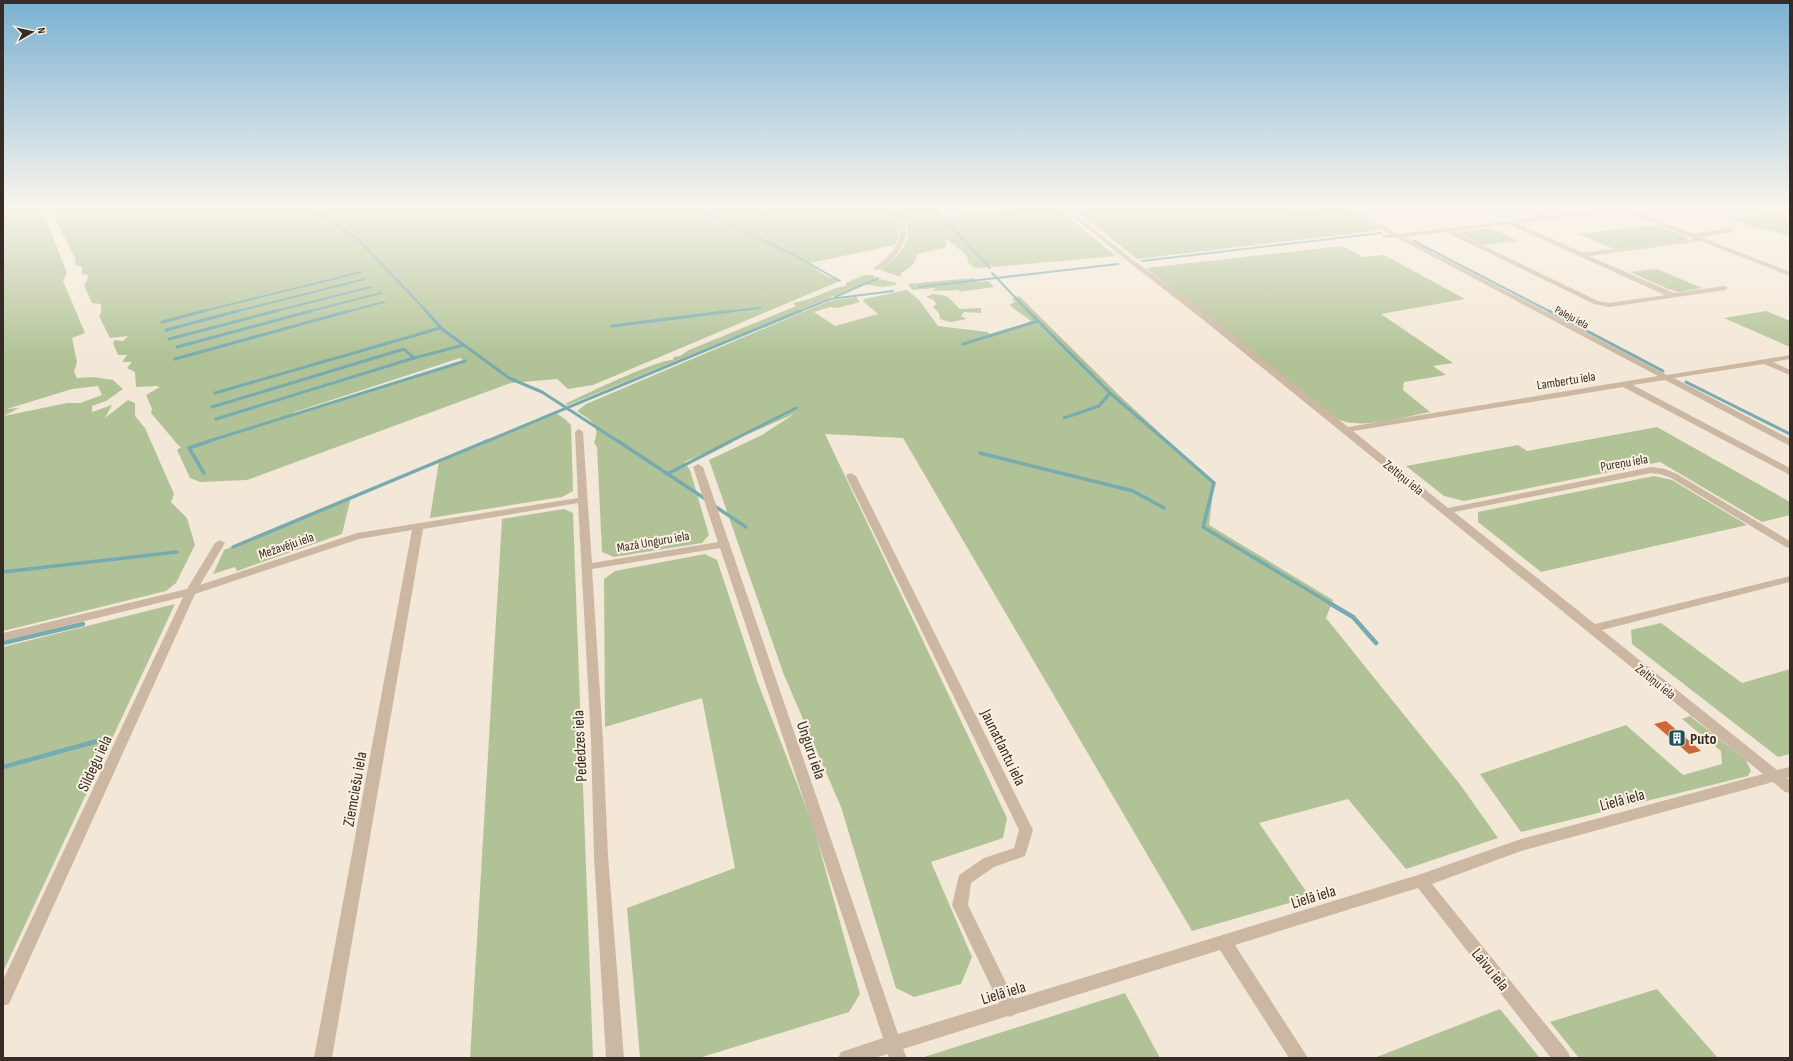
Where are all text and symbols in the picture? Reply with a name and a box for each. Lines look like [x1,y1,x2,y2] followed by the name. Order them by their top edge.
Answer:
[12,12,52,52] north arrow
[35,27,48,35] text: N
[1553,303,1591,332] street label: Paleju iela
[1536,368,1597,394] street label: Lambertu iela
[1599,451,1649,475] street label: Pureņu iela
[1380,457,1427,499] street label: Zeltiņu iela
[616,528,691,556] street label: Mazā Unguru iela
[257,529,316,563] street label: Mežavēju iela
[1632,661,1679,703] street label: Zeltiņu iela
[976,705,1029,789] street label: Jaunatlantu iela
[569,710,592,782] street label: Pededzes iela
[792,719,829,782] street label: Unguru iela
[1667,728,1687,748] building icon: Puto
[1690,730,1716,749] place label: Puto
[74,732,117,795] street label: Sildegu iela
[340,750,371,828] street label: Ziemciešu iela
[1598,785,1647,816] street label: Lielā iela
[1289,882,1338,913] street label: Lielā iela
[1467,945,1513,995] street label: Laivu iela
[979,978,1028,1009] street label: Lielā iela

